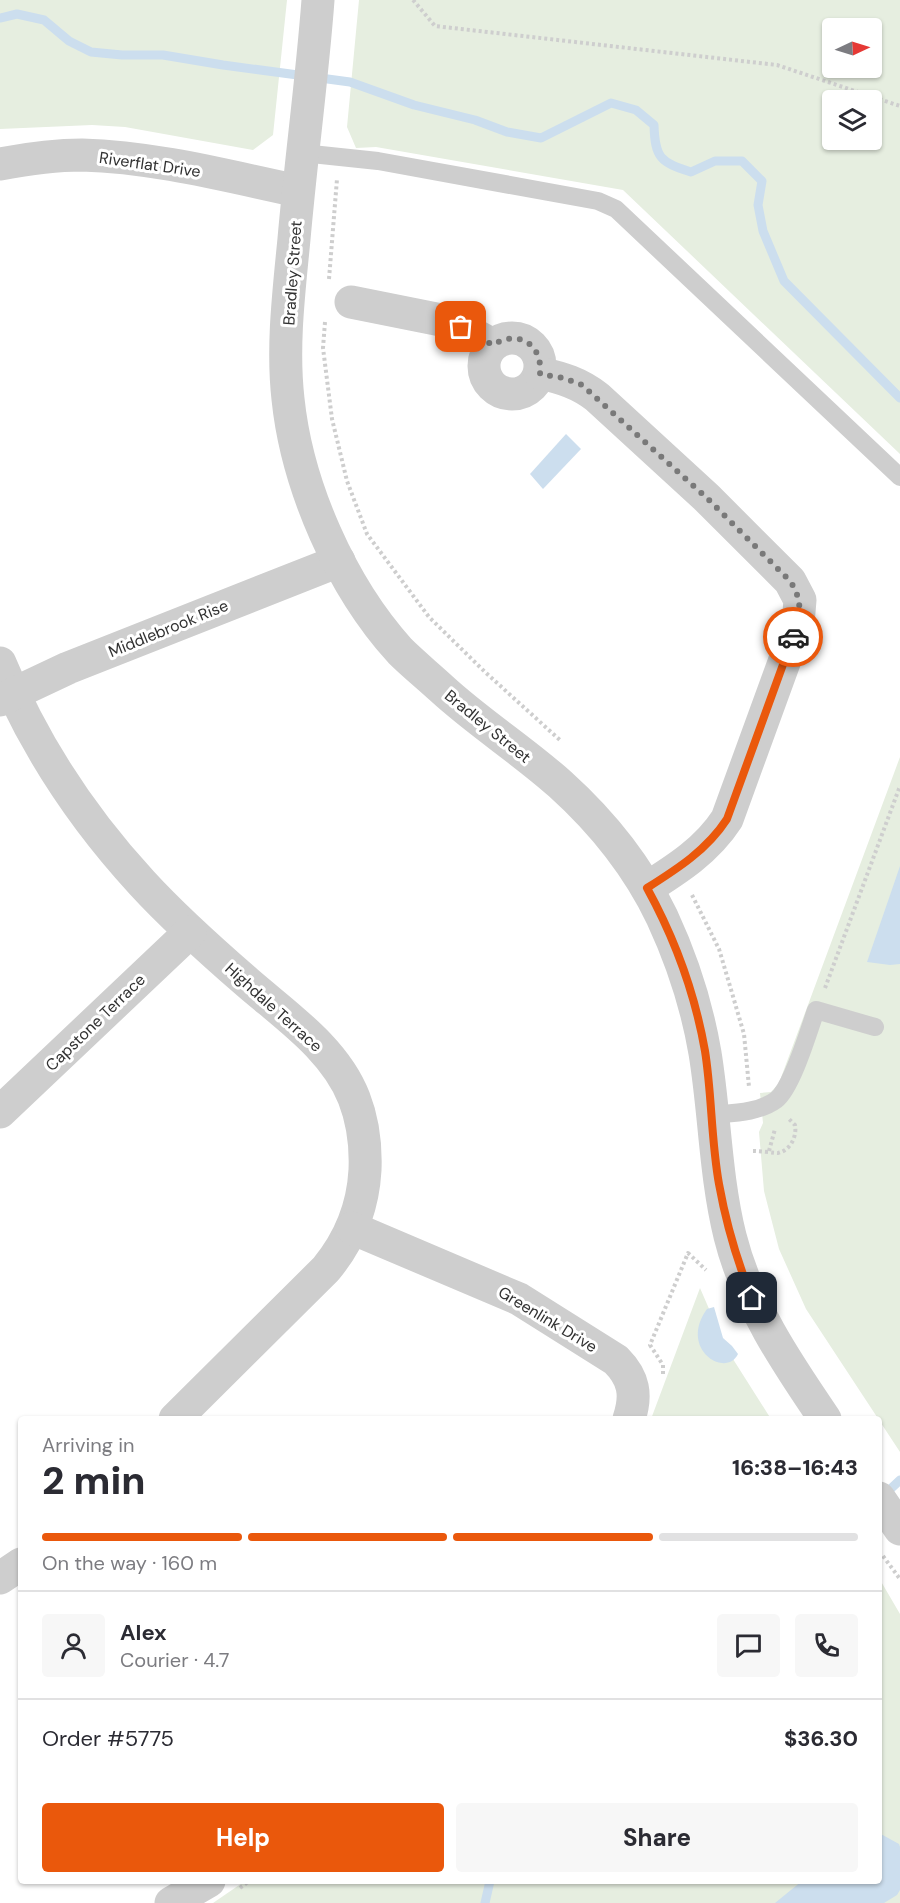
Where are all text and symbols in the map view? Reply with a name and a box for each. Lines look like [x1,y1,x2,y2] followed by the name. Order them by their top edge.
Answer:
[822,18,882,78] north arrow
[822,18,882,150] map controls
[822,90,882,150] button: layers
[98,147,202,182] street label: Riverflat Drive
[278,220,307,326] street label: Bradley Street
[435,301,486,352] pin
[444,310,477,343] icon: bag
[105,595,231,662] street label: Middlebrook Rise
[763,607,823,667] courier
[777,621,810,654] icon: car
[440,685,535,768] street label: Bradley Street
[221,958,327,1057] street label: Highdale Terrace
[41,969,150,1076] street label: Capstone Terrace
[726,1272,777,1323] pin
[735,1281,768,1314] icon: home
[494,1282,601,1357] street label: Greenlink Drive
[42,1432,134,1458] text: Arriving in
[732,1453,858,1482] text: 16:38–16:43
[42,1455,146,1506] text: 2 min
[42,1550,217,1576] text: On the way · 160 m
[42,1614,105,1677] button: person
[717,1614,780,1677] button: chat
[795,1614,858,1677] button: phone
[120,1618,167,1647] text: Alex
[120,1647,229,1673] text: Courier · 4.7
[42,1724,174,1753] text: Order #5775
[784,1724,858,1753] text: $36.30
[42,1803,444,1872] button: Help
[456,1803,858,1872] button: Share

